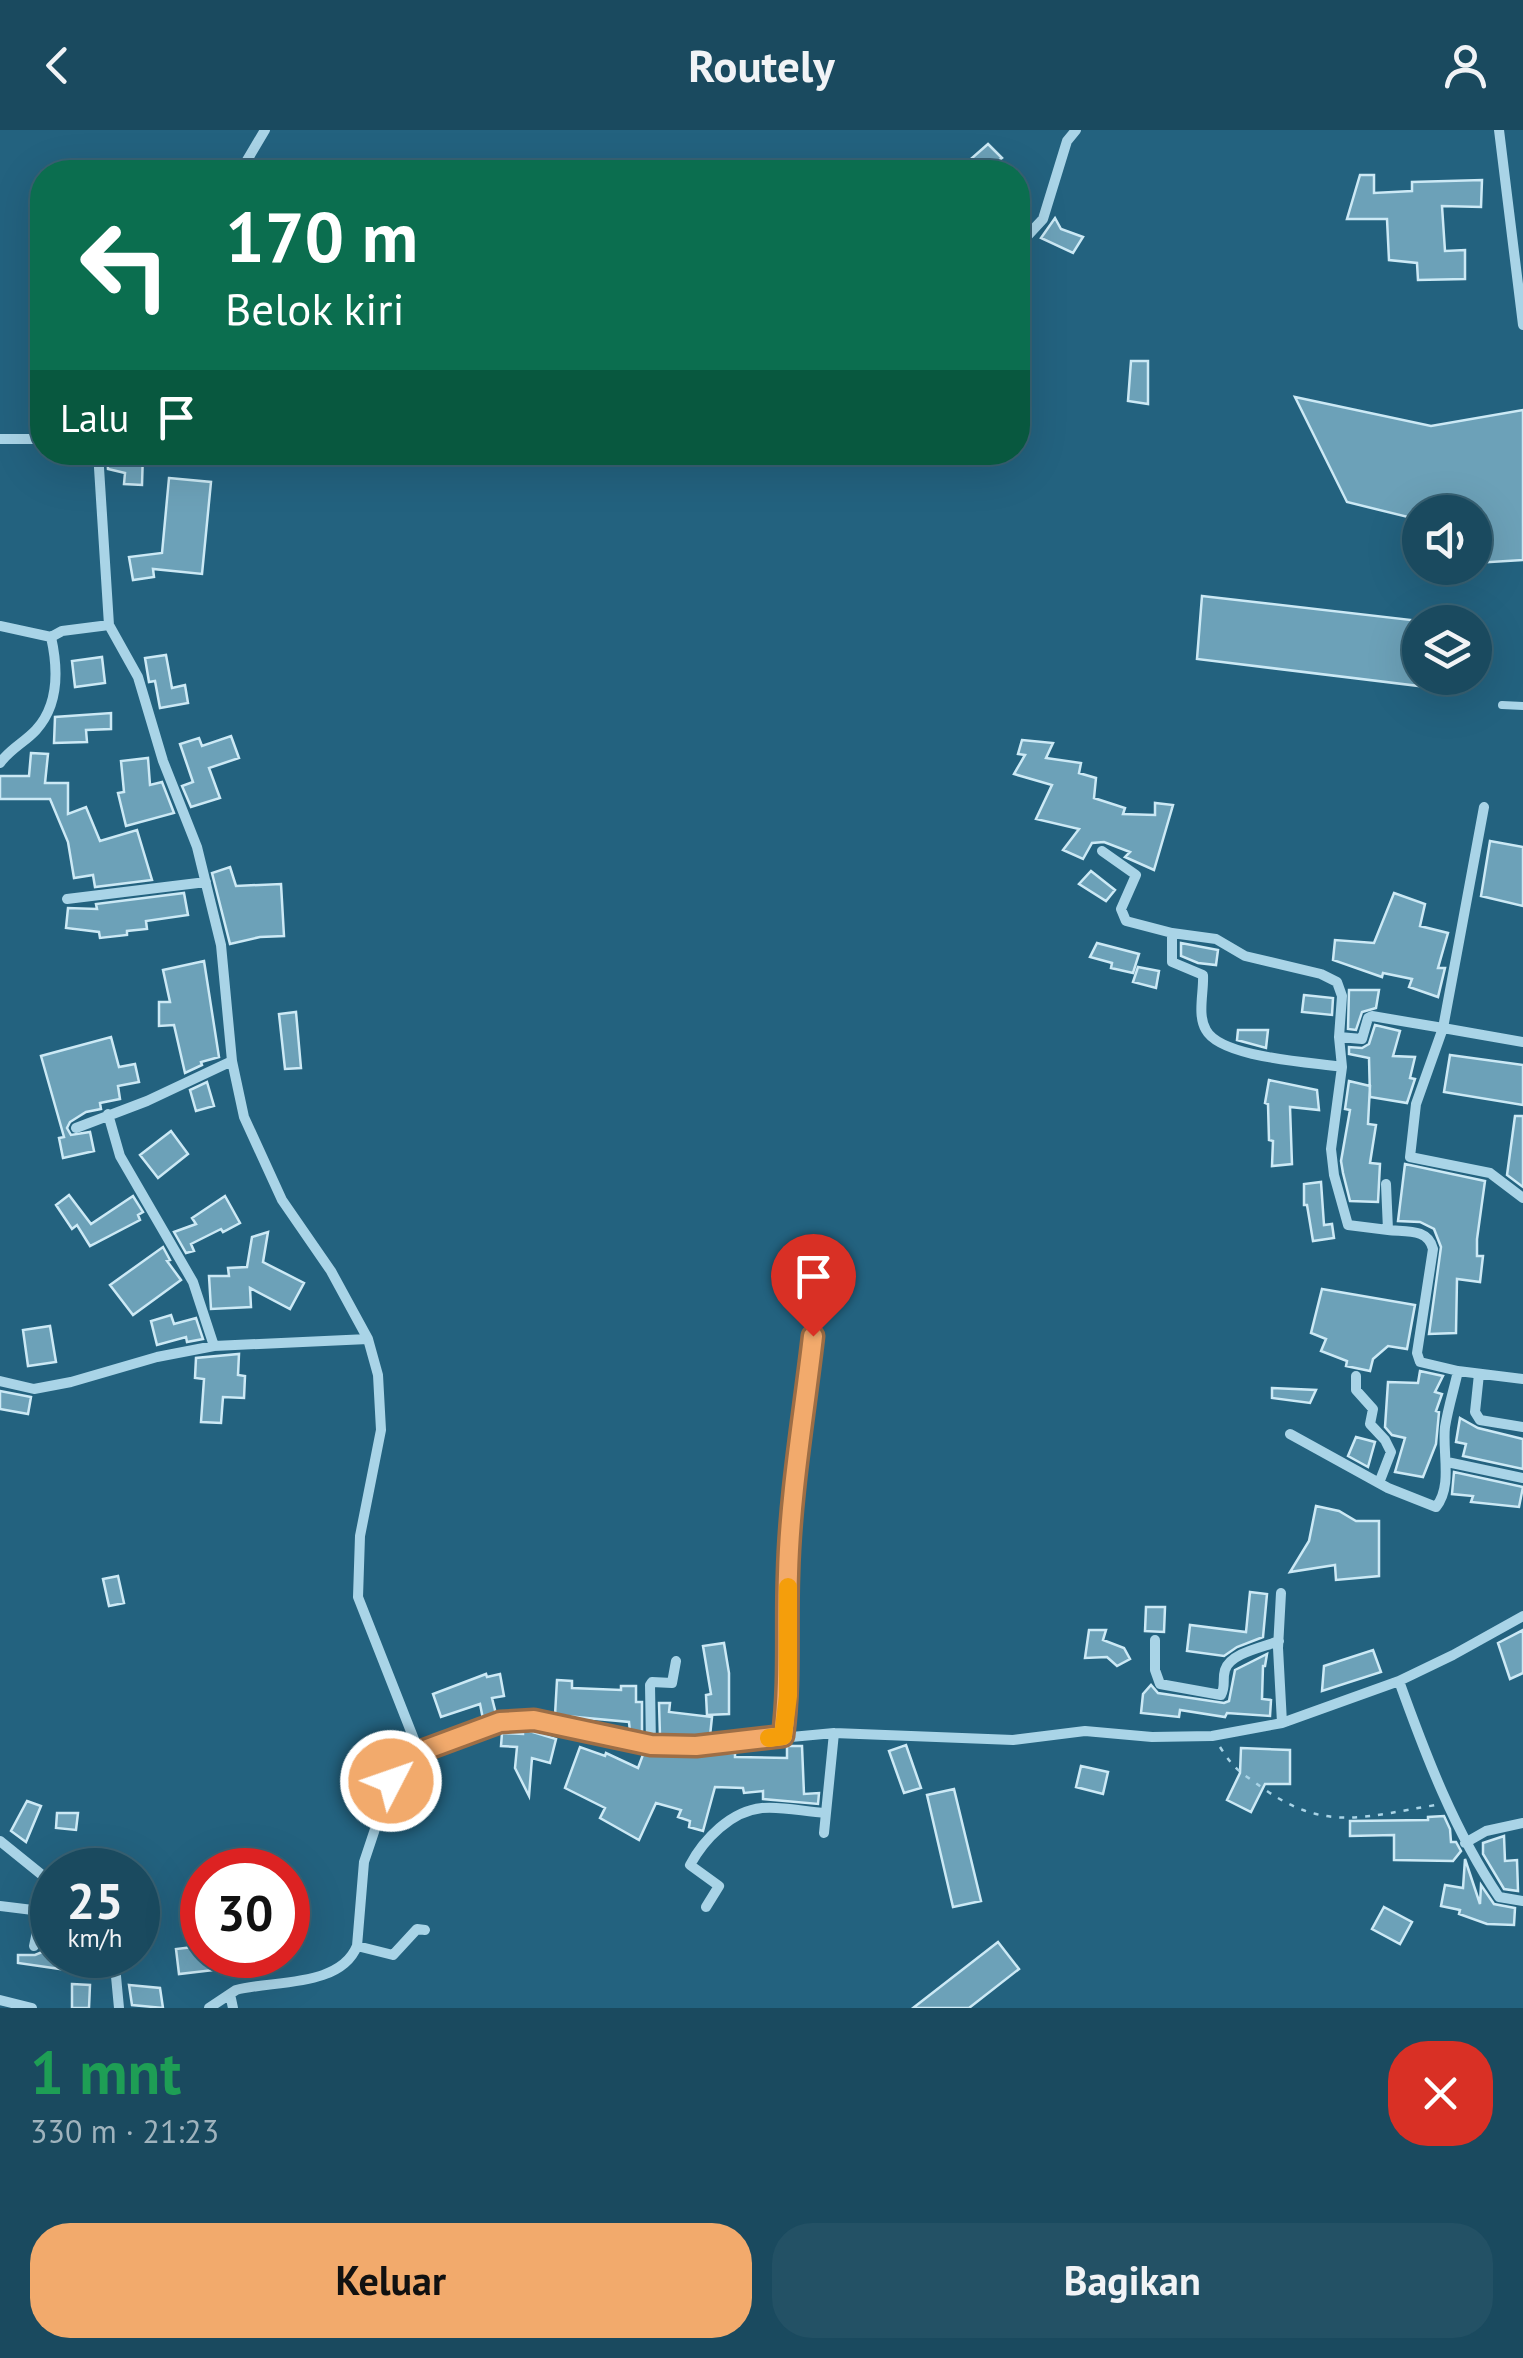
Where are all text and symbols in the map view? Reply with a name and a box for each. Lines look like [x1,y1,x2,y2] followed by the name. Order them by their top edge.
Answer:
[688,36,835,94] text: Routely
[30,38,85,93] icon: back
[1438,38,1493,93] icon: person
[225,191,418,281] text: 170 m
[60,200,190,330] icon: left
[225,279,405,337] text: Belok kiri
[149,390,204,445] icon: arrive
[60,393,129,442] text: Lalu
[1402,495,1492,695] map controls
[1402,495,1492,585] button: sound
[1402,605,1492,695] button: layers
[771,1234,856,1337] pin
[786,1249,841,1304] icon: arrive
[339,1729,443,1833] position arrow
[180,1848,310,1978] speed limit sign: 30
[67,1868,123,1933] text: 25
[68,1922,122,1954] text: km/h
[30,2033,181,2111] text: 1 mnt
[1388,2041,1493,2146] button: close
[30,2110,219,2152] text: 330 m · 21:23
[30,2223,752,2338] button: Keluar
[772,2223,1493,2338] button: Bagikan

